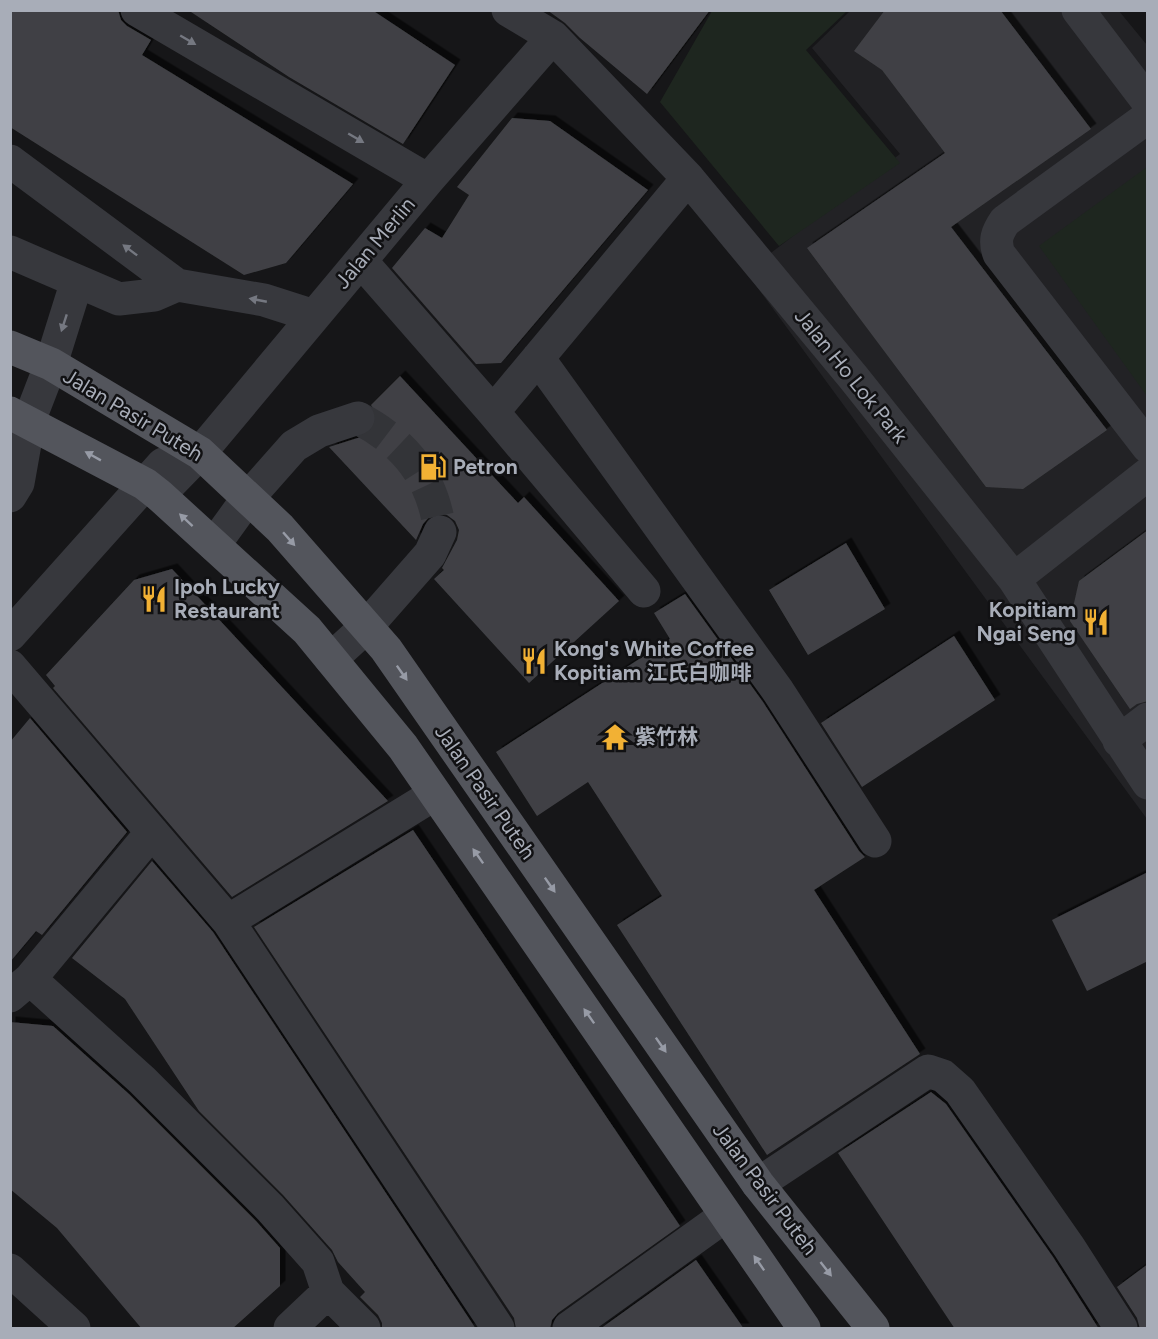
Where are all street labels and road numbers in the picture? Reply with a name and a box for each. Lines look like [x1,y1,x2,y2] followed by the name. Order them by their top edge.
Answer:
[329,192,420,293] street label: Jalan Merlin
[790,304,914,448] street label: Jalan Ho Lok Park
[59,363,208,466] street label: Jalan Pasir Puteh
[430,720,541,864] street label: Jalan Pasir Puteh
[708,1118,823,1259] street label: Jalan Pasir Puteh

